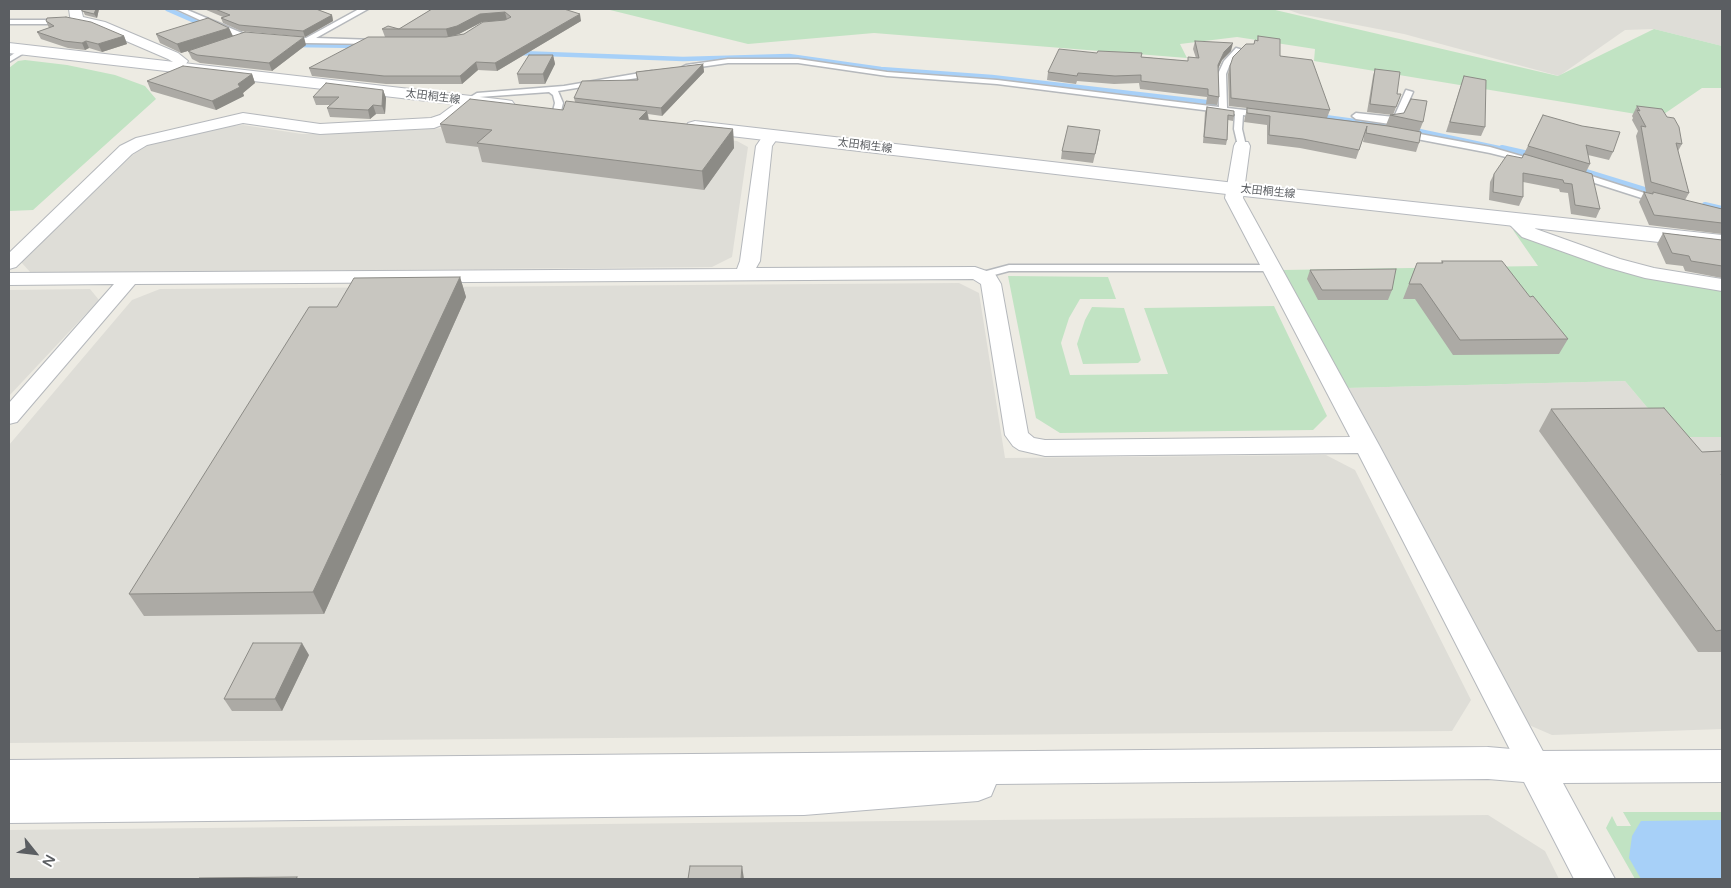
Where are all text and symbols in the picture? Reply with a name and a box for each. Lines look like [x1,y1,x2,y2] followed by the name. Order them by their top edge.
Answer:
[405,87,461,107] street label: 太田桐生線
[837,136,893,156] street label: 太田桐生線
[1240,183,1296,201] street label: 太田桐生線
[10,828,60,878] north arrow
[38,851,59,870] text: N

